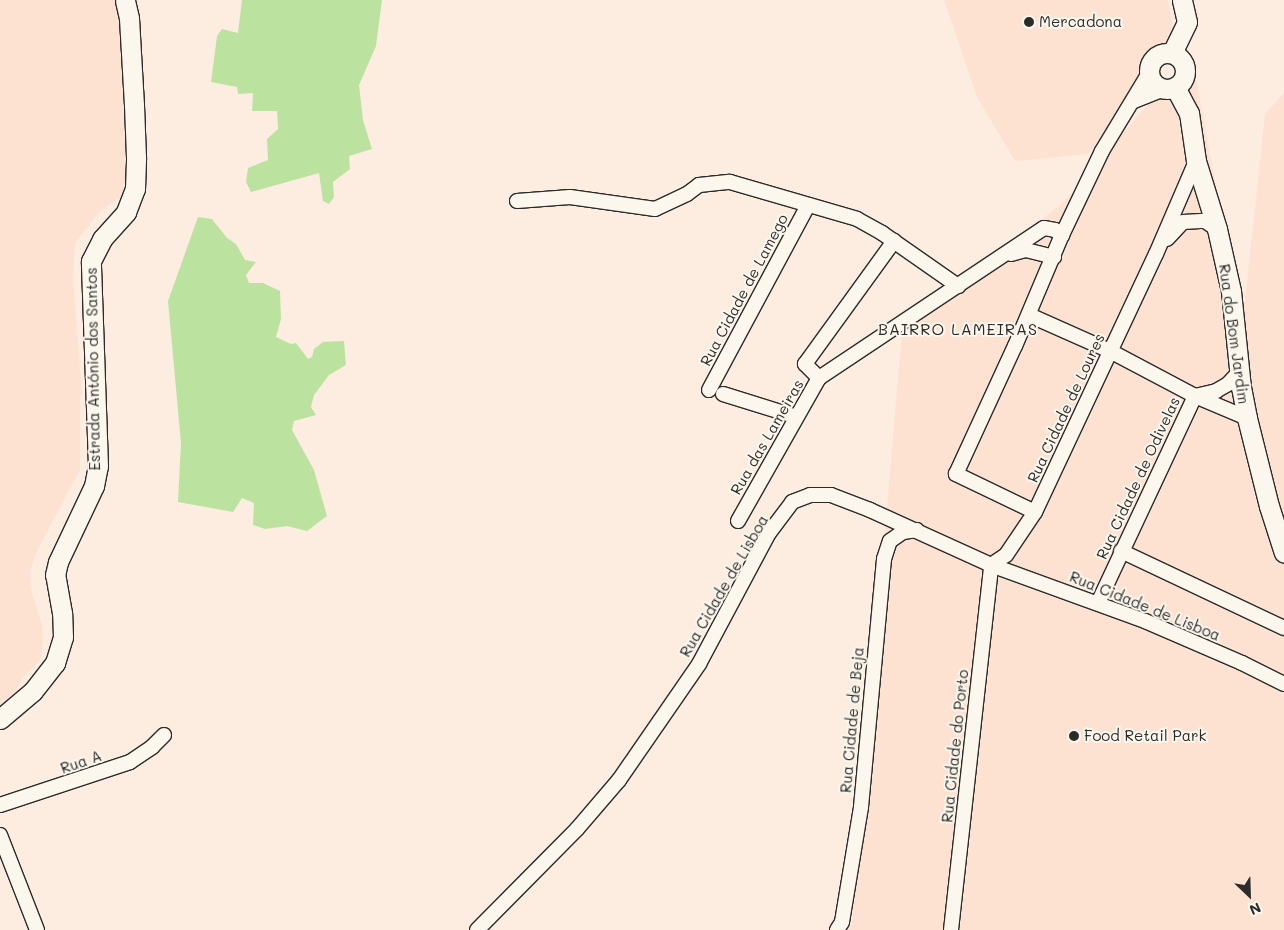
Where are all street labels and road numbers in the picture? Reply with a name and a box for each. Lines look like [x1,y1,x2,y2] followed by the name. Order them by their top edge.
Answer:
[696,211,792,369] street label: Rua Cidade de Lamego
[1215,263,1253,405] street label: Rua do Bom Jardim
[82,267,104,471] street label: Estrada António dos Santos
[1024,331,1108,485] street label: Rua Cidade de Loures
[727,376,807,498] street label: Rua das Lameiras
[1092,394,1184,562] street label: Rua Cidade de Odivelas
[676,512,772,660] street label: Rua Cidade de Lisboa
[1067,568,1223,644] street label: Rua Cidade de Lisboa
[837,646,867,794] street label: Rua Cidade de Beja
[938,668,972,824] street label: Rua Cidade do Porto
[58,747,104,777] street label: Rua A

